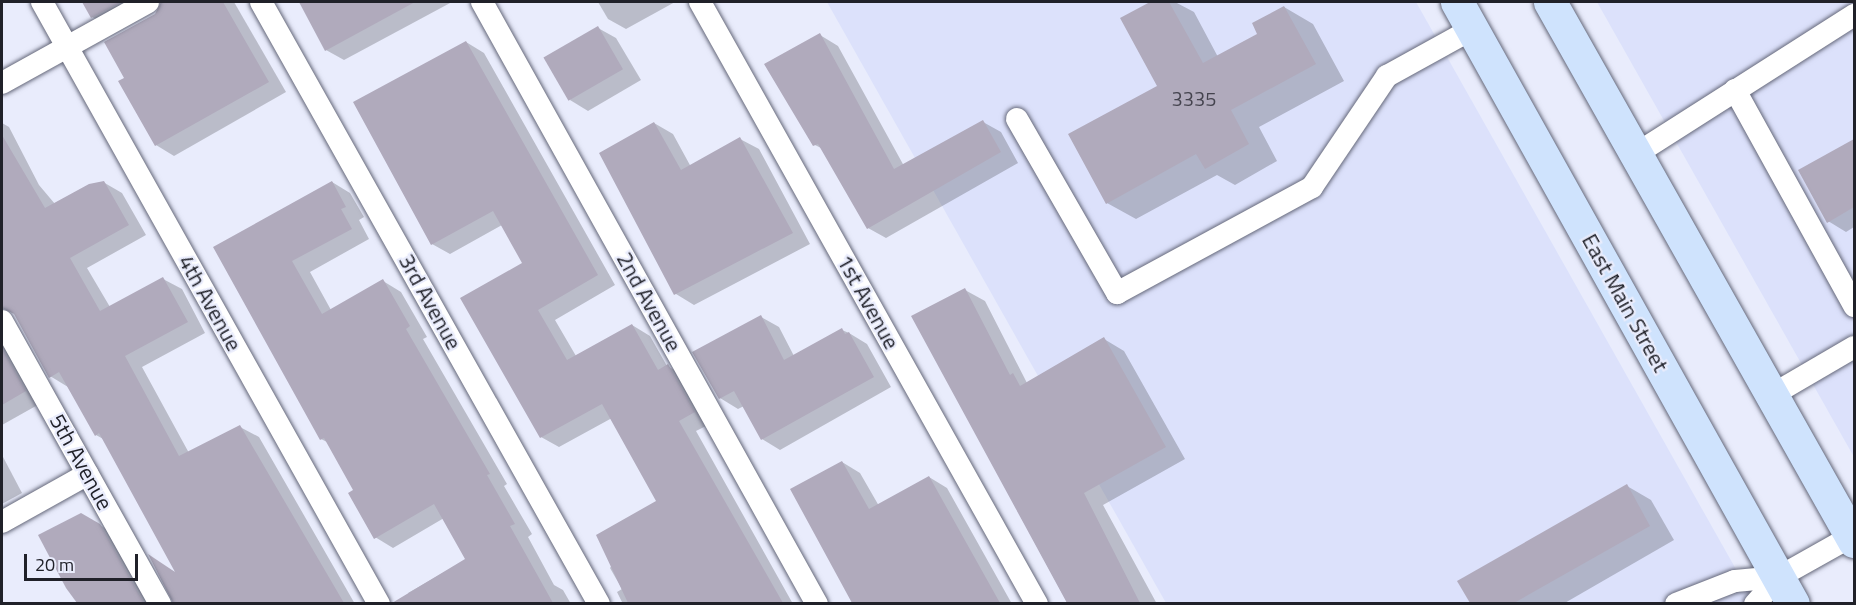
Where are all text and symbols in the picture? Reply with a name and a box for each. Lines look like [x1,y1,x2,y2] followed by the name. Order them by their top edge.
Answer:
[1172,86,1216,110] house number: 3335
[1576,229,1674,377] street label: East Main Street
[611,248,687,356] street label: 2nd Avenue
[173,250,247,356] street label: 4th Avenue
[393,250,467,354] street label: 3rd Avenue
[831,250,905,354] street label: 1st Avenue
[44,409,118,515] street label: 5th Avenue
[27,542,141,580] scale bar
[35,551,74,578] text: 20 m

